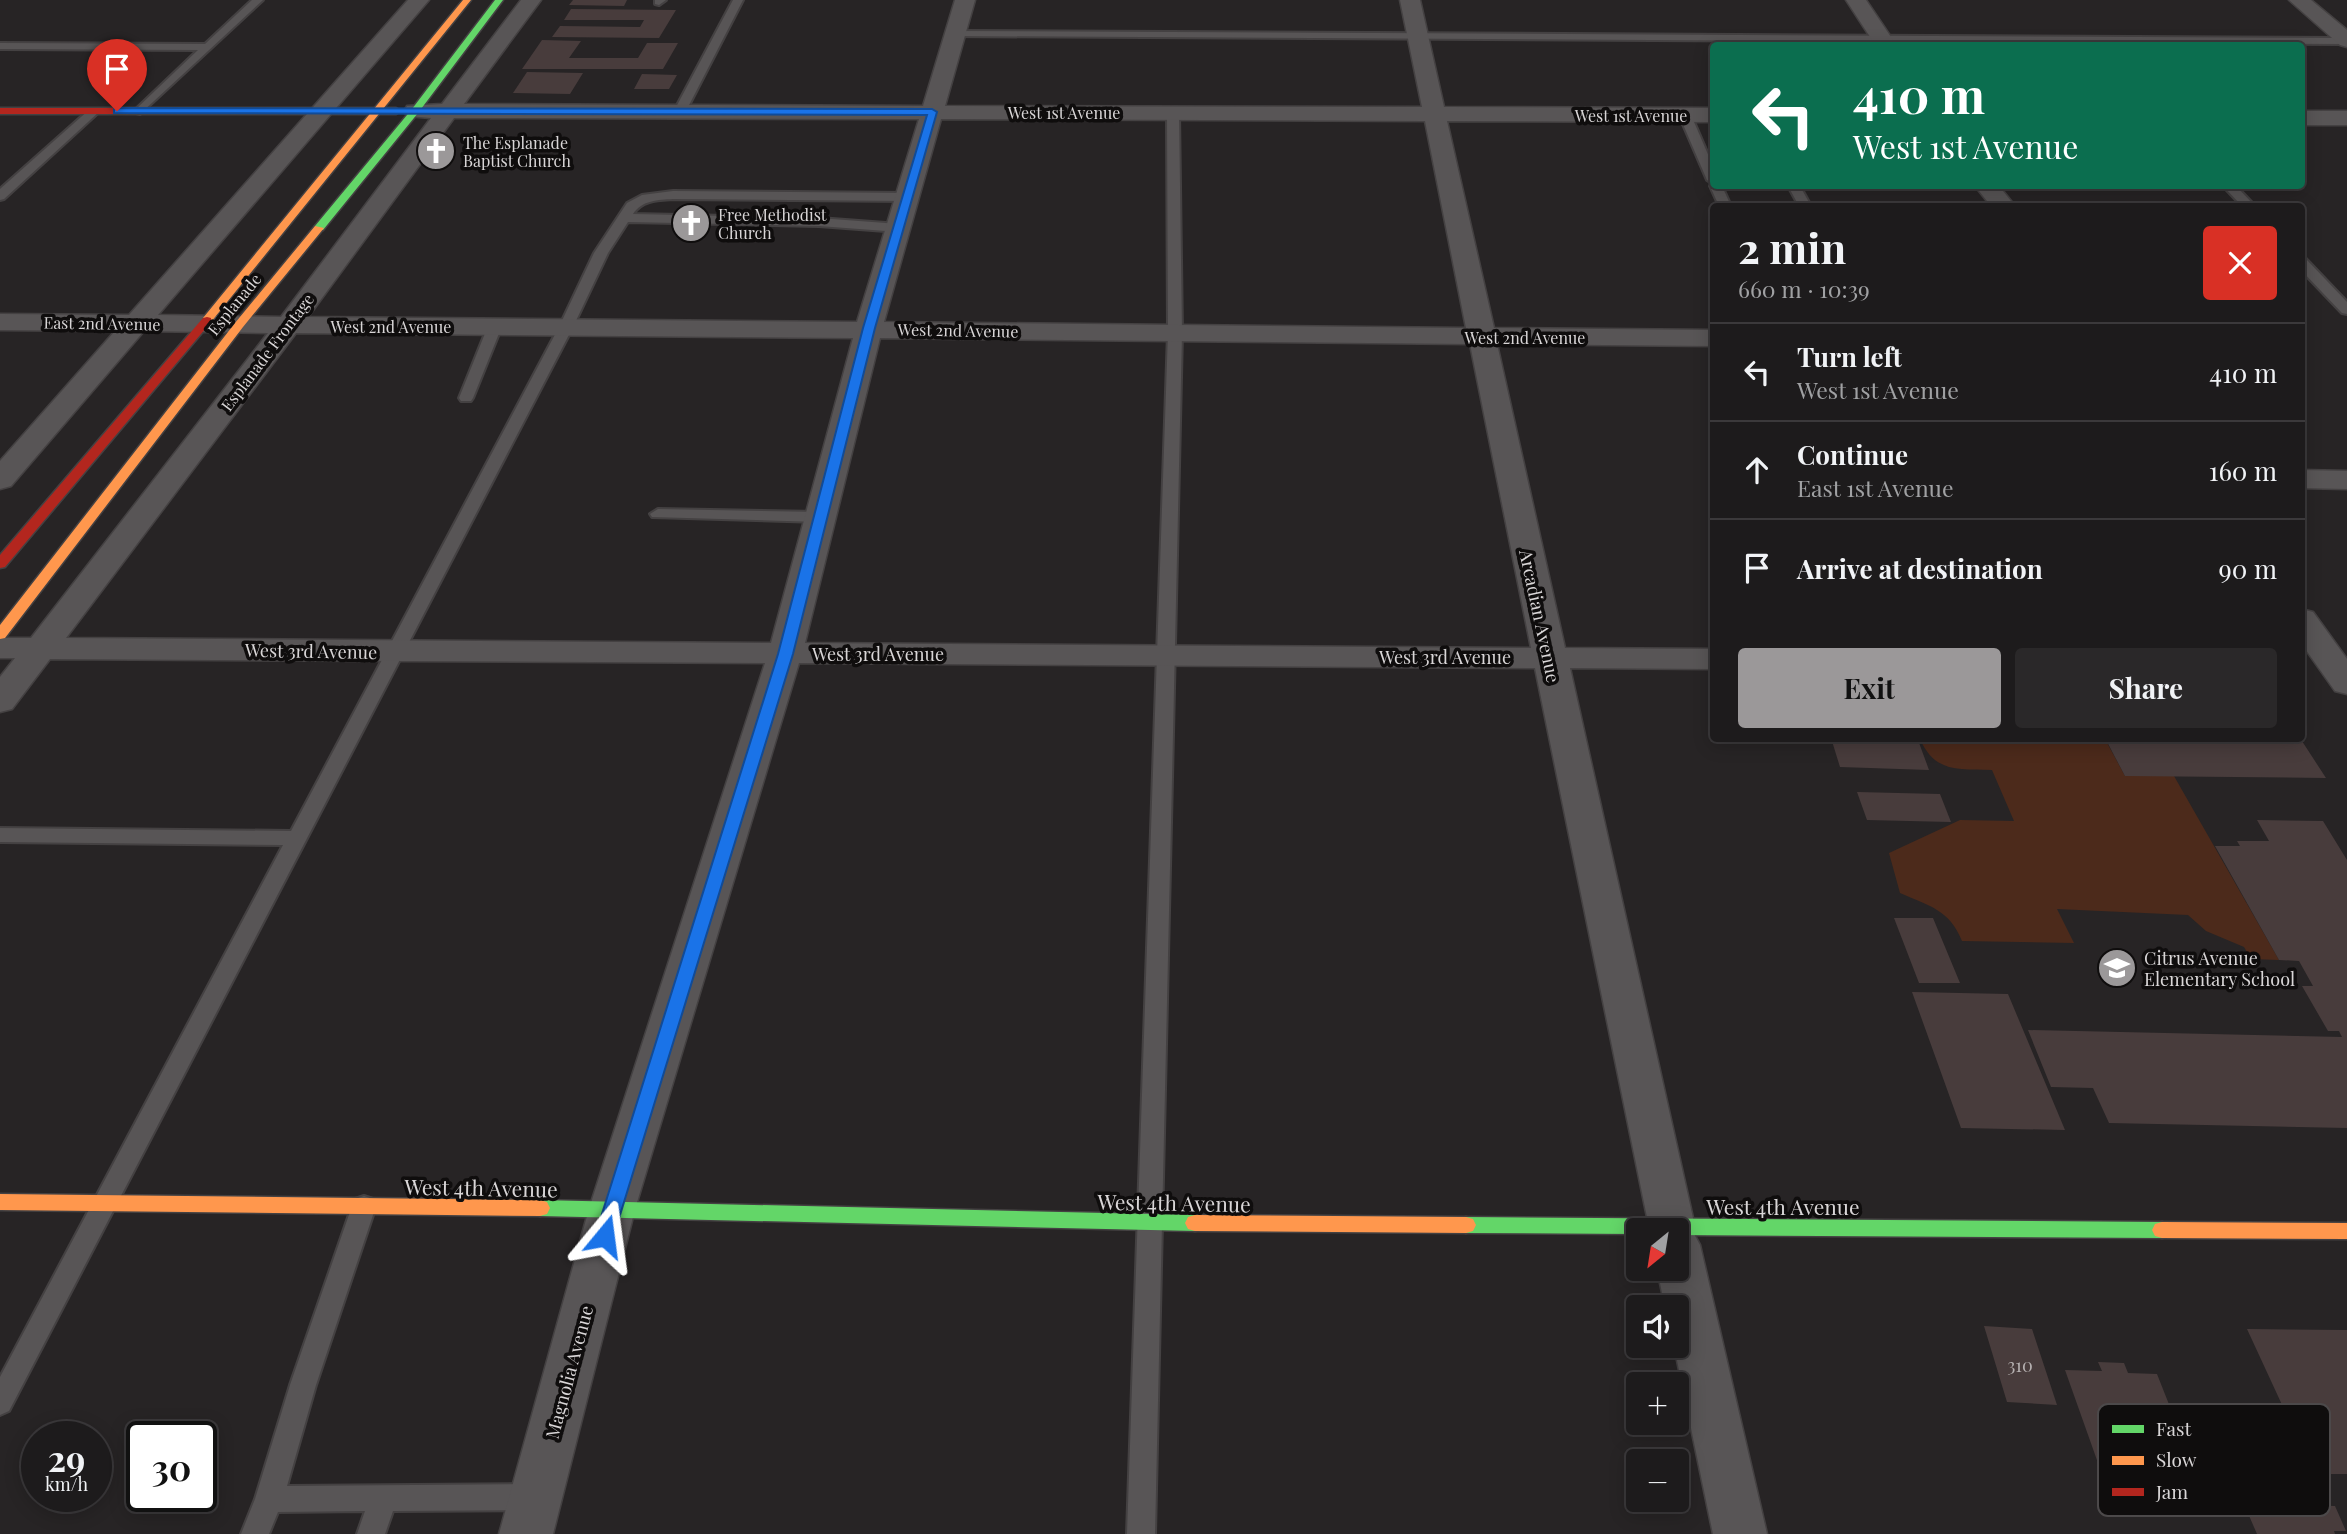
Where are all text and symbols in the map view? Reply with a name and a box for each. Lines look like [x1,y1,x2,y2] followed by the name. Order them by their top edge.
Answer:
[87,39,147,111] pin
[98,50,136,88] icon: arrive
[1853,61,1985,126] text: 410 m
[1738,70,1829,161] icon: left
[1007,102,1120,123] street label: West 1st Avenue
[1574,105,1687,126] street label: West 1st Avenue
[1853,124,2078,167] text: West 1st Avenue
[415,130,457,172] church icon: The Esplanade Baptist Church
[463,132,571,171] place label: The Esplanade Baptist Church
[670,202,712,244] church icon: Free Methodist Church
[718,204,827,243] place label: Free Methodist Church
[1738,219,1846,275] text: 2 min
[2203,226,2277,300] button: close
[203,269,265,339] street label: Esplanade
[1738,273,1870,304] text: 660 m · 10:39
[216,289,318,415] street label: Esplanade Frontage
[43,311,161,335] street label: East 2nd Avenue
[330,316,451,337] street label: West 2nd Avenue
[896,318,1019,342] street label: West 2nd Avenue
[1464,327,1585,348] street label: West 2nd Avenue
[1797,339,1902,374] text: Turn left
[1738,353,1776,391] icon: left
[2209,355,2277,390] text: 410 m
[1797,374,1959,405] text: West 1st Avenue
[1797,437,1908,472] text: Continue
[1738,451,1776,489] icon: ahead
[2209,453,2277,488] text: 160 m
[1797,472,1954,503] text: East 1st Avenue
[1514,546,1566,685] street label: Arcadian Avenue
[1738,549,1776,587] icon: arrive
[1797,551,2043,586] text: Arrive at destination
[2219,551,2277,586] text: 90 m
[244,638,377,664] street label: West 3rd Avenue
[811,642,944,666] street label: West 3rd Avenue
[1378,645,1511,669] street label: West 3rd Avenue
[1738,648,2001,728] button: Exit
[2015,648,2277,728] button: Share
[2144,946,2295,991] place label: Citrus Avenue Elementary School
[2096,947,2138,989] school or university icon: Citrus Avenue Elementary School
[403,1172,558,1202] street label: West 4th Avenue
[1096,1187,1251,1217] street label: West 4th Avenue
[1705,1192,1860,1220] street label: West 4th Avenue
[568,1199,642,1273] position arrow
[1626,1218,1689,1281] north arrow
[1626,1218,1689,1512] map controls
[1626,1295,1689,1358] button: sound
[540,1303,598,1441] street label: Magnolia Avenue
[2007,1353,2033,1377] house number: 310
[1626,1372,1689,1435] button: +
[2098,1404,2330,1516] legend
[2156,1415,2192,1441] text: Fast
[126,1421,217,1512] speed limit sign: 30
[48,1434,85,1481] text: 29
[2156,1446,2197,1472] text: Slow
[1626,1449,1689,1512] button: −
[45,1472,88,1496] text: km/h
[2155,1478,2188,1504] text: Jam

